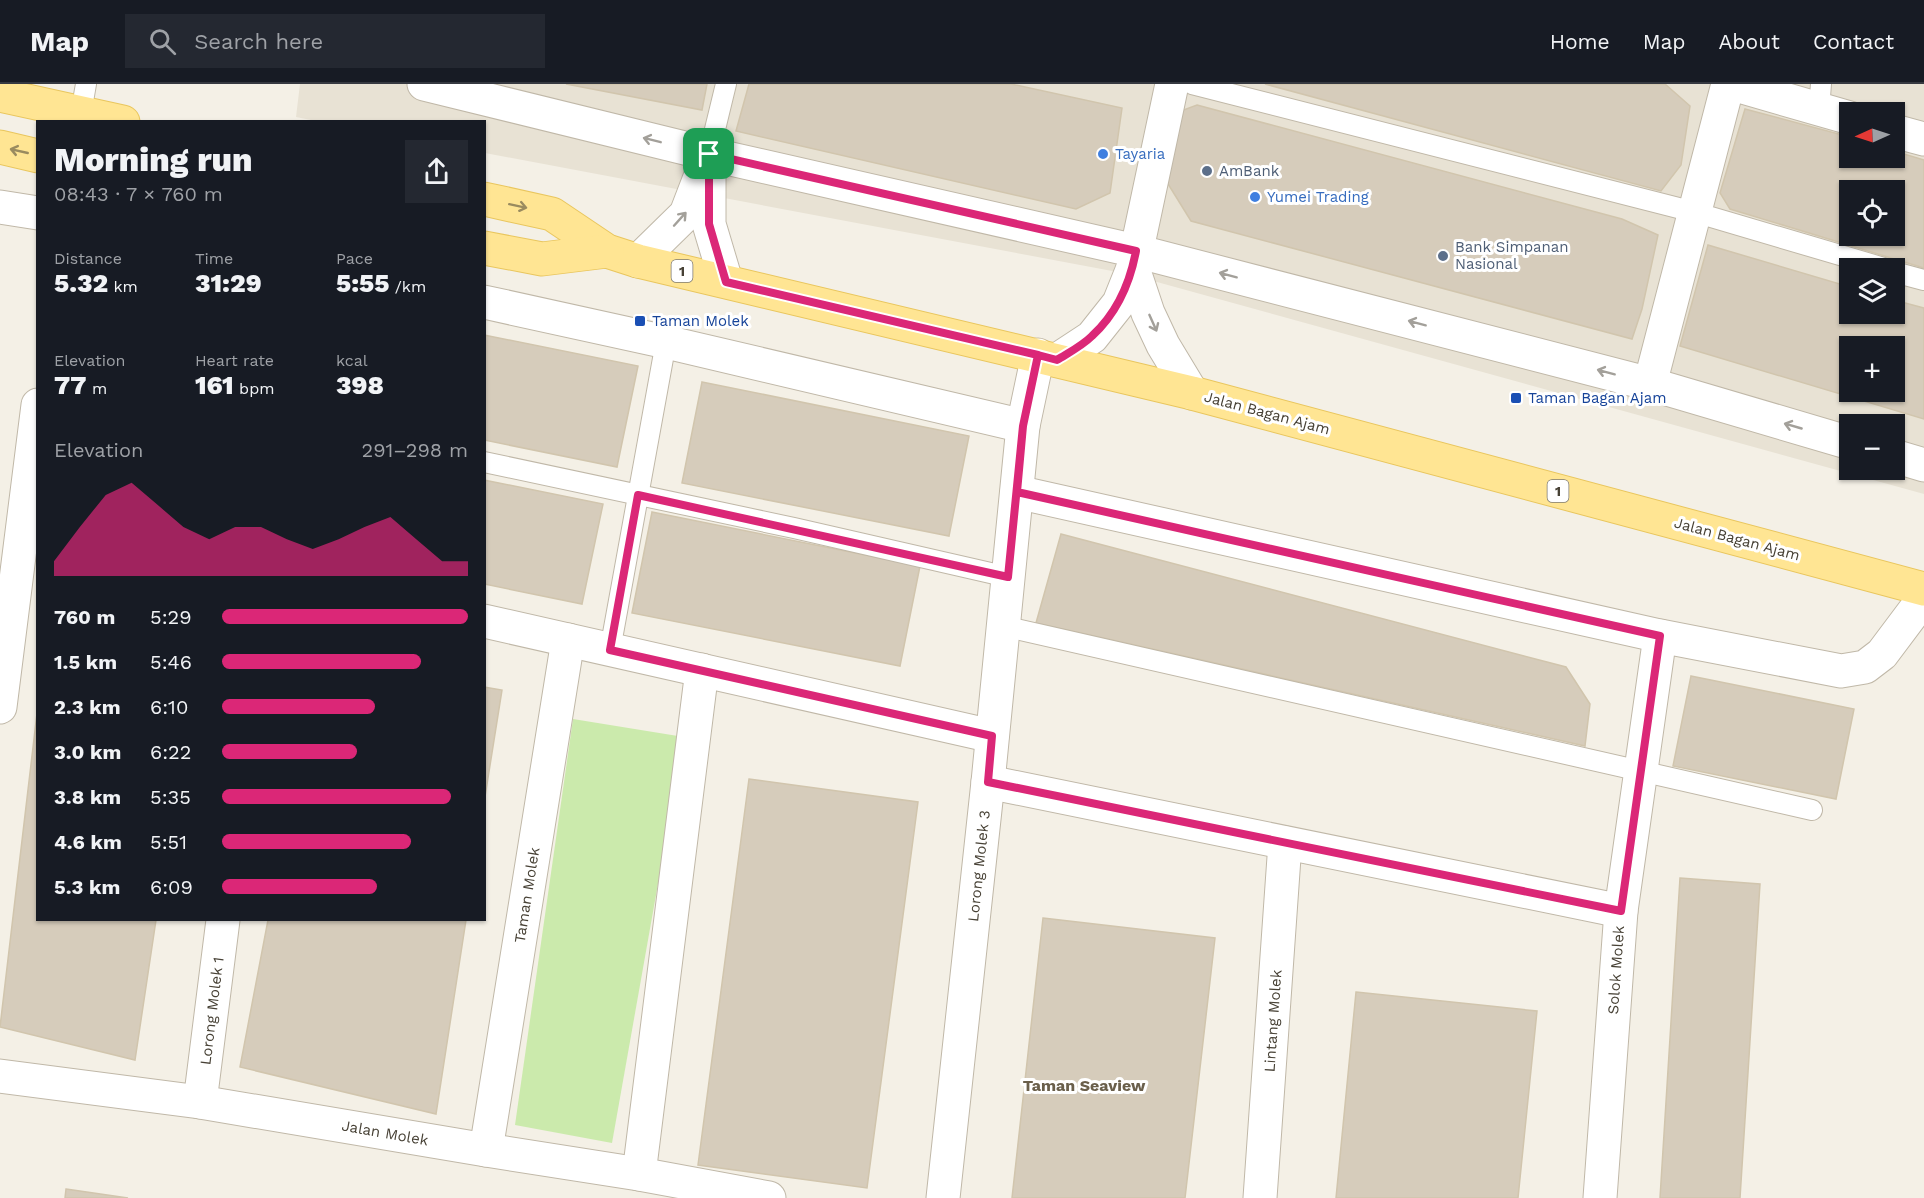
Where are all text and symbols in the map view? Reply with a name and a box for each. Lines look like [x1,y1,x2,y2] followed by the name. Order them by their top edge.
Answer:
[125,14,545,68] search box
[30,25,89,58] text: Map
[146,25,179,58] icon: search
[194,29,323,54] text: Search here
[1550,29,1610,54] text: Home
[1643,29,1686,54] text: Map
[1719,29,1780,54] text: About
[1813,29,1894,54] text: Contact
[1839,102,1905,168] north arrow
[1839,102,1905,480] map controls
[683,128,734,179] pin
[643,134,662,146] one-way arrow
[692,137,725,170] icon: arrive
[54,140,253,179] text: Morning run
[405,140,468,203] button: share
[10,145,29,157] one-way arrow
[1115,145,1166,163] place label: Tayaria
[1096,147,1110,161] marker: Tayaria
[1219,162,1280,180] place label: AmBank
[1200,164,1214,178] marker: AmBank
[1839,180,1905,246] button: locate
[54,182,223,206] text: 08:43 · 7 × 760 m
[1267,188,1369,206] place label: Yumei Trading
[1248,190,1262,204] marker: Yumei Trading
[509,201,528,213] one-way arrow
[673,212,687,227] one-way arrow
[1455,238,1569,273] place label: Bank Simpanan Nasional
[54,249,122,268] text: Distance
[195,249,233,268] text: Time
[336,249,373,268] text: Pace
[1436,249,1450,263] marker: Bank Simpanan Nasional
[1839,258,1905,324] button: layers
[672,260,692,282] road number: 1
[54,268,108,298] text: 5.32
[195,268,262,298] text: 31:29
[336,268,389,298] text: 5:55
[1219,268,1238,280] one-way arrow
[108,277,138,296] text: km
[389,277,426,296] text: /km
[652,312,749,330] place label: Taman Molek
[633,314,647,328] marker: Taman Molek
[1148,314,1159,332] one-way arrow
[1408,317,1427,329] one-way arrow
[1839,336,1905,402] button: +
[54,351,125,370] text: Elevation
[195,351,274,370] text: Heart rate
[336,351,368,370] text: kcal
[1597,366,1616,378] one-way arrow
[54,370,87,400] text: 77
[195,370,234,400] text: 161
[336,370,384,400] text: 398
[87,379,107,398] text: m
[234,379,274,398] text: bpm
[1202,388,1332,438] street label: Jalan Bagan Ajam
[1528,389,1666,407] place label: Taman Bagan Ajam
[1509,391,1523,405] marker: Taman Bagan Ajam
[1839,414,1905,480] button: −
[1784,420,1803,431] one-way arrow
[54,438,143,462] text: Elevation
[362,438,468,462] text: 291–298 m
[1548,480,1568,502] road number: 1
[1672,514,1802,564] street label: Jalan Bagan Ajam
[54,605,115,629] text: 760 m
[150,605,192,629] text: 5:29
[54,650,117,674] text: 1.5 km
[150,650,192,674] text: 5:46
[54,695,121,719] text: 2.3 km
[150,695,188,719] text: 6:10
[54,740,121,764] text: 3.0 km
[150,740,191,764] text: 6:22
[54,785,121,809] text: 3.8 km
[150,785,191,809] text: 5:35
[964,809,994,923] street label: Lorong Molek 3
[54,830,122,854] text: 4.6 km
[150,830,187,854] text: 5:51
[511,845,544,944] street label: Taman Molek
[54,875,120,899] text: 5.3 km
[150,875,193,899] text: 6:09
[1604,925,1628,1015] street label: Solok Molek
[196,956,228,1066] street label: Lorong Molek 1
[1260,969,1286,1073] street label: Lintang Molek
[1023,1076,1146,1095] district label: Taman Seaview
[340,1117,430,1150] street label: Jalan Molek

